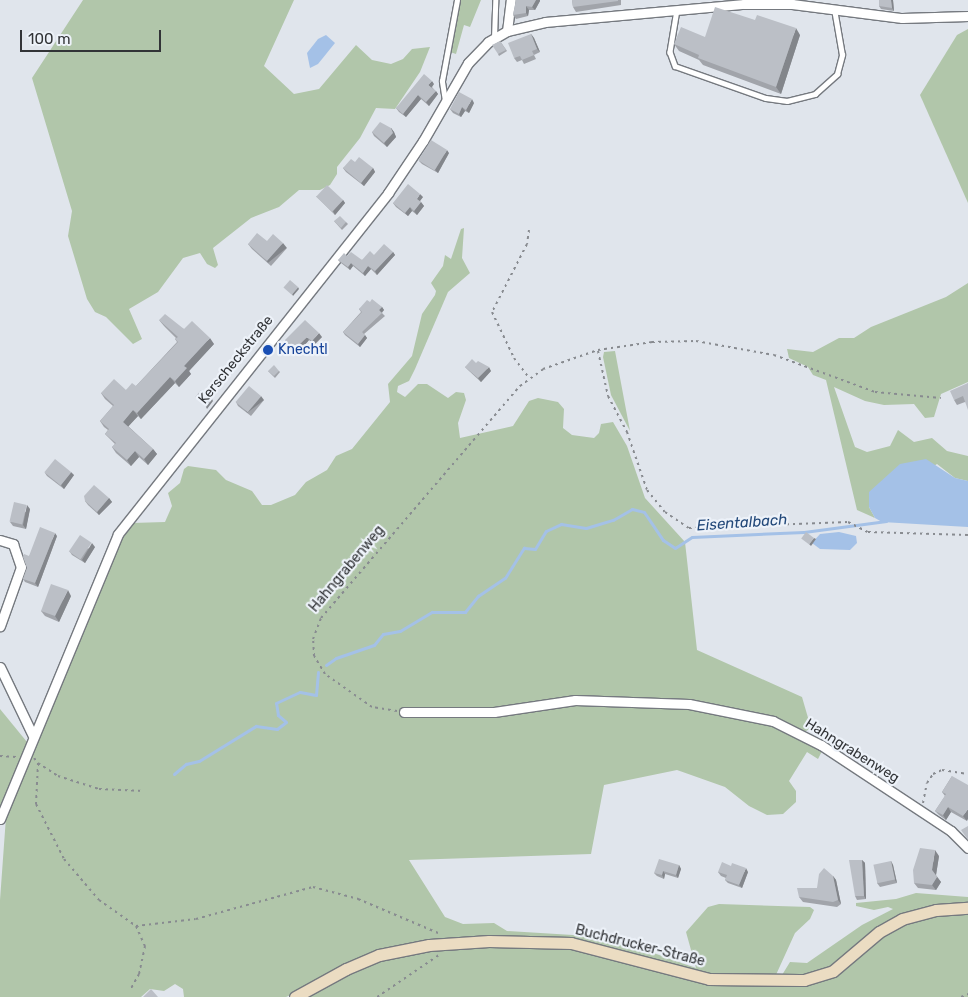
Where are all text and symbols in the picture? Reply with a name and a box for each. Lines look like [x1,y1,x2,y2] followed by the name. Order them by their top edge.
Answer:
[22,20,164,52] scale bar
[28,30,70,48] text: 100 m
[195,312,277,408] street label: Kerscheckstraße
[278,342,328,358] place label: Knechtl
[262,344,274,356] marker: Knechtl
[696,511,788,535] water label: Eisentalbach
[306,522,388,616] street label: Hahngrabenweg
[802,715,902,787] street label: Hahngrabenweg
[573,922,707,970] street label: Buchdrucker-Straße

